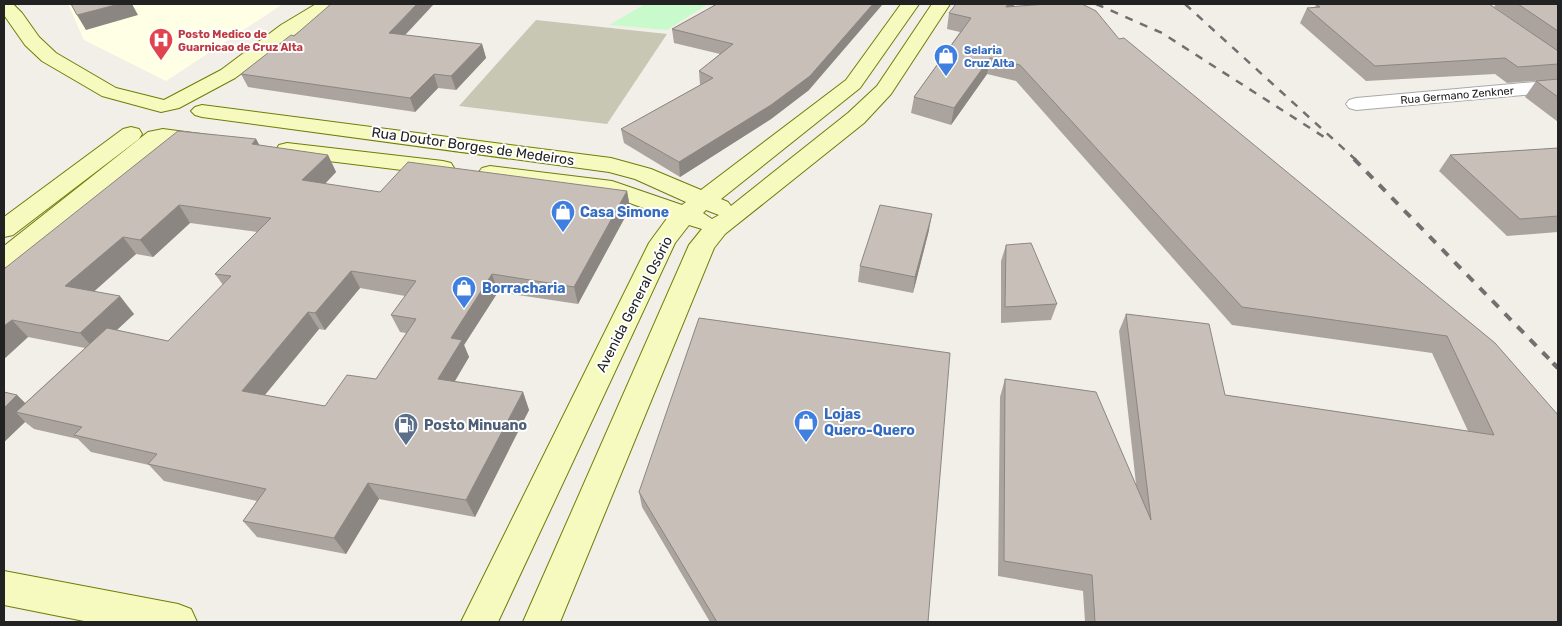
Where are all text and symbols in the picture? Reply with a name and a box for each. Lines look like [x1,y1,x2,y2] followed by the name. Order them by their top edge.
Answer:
[148,27,174,61] hospital icon: Posto Medico de Guarnicao de Cruz Alta
[178,28,303,54] place label: Posto Medico de Guarnicao de Cruz Alta
[933,43,959,77] shop icon: Selaria Cruz Alta
[964,44,1015,70] place label: Selaria Cruz Alta
[1400,84,1515,107] street label: Rua Germano Zenkner
[370,124,575,169] street label: Rua Doutor Borges de Medeiros
[550,199,576,233] shop icon: Casa Simone
[580,204,669,221] place label: Casa Simone
[593,233,676,375] street label: Avenida General Osório
[451,275,477,309] shop icon: Borracharia
[482,280,566,297] place label: Borracharia
[824,406,915,439] place label: Lojas Quero-Quero
[793,409,819,443] shop icon: Lojas Quero-Quero
[393,412,419,446] fuel station icon: Posto Minuano
[424,417,527,434] place label: Posto Minuano

